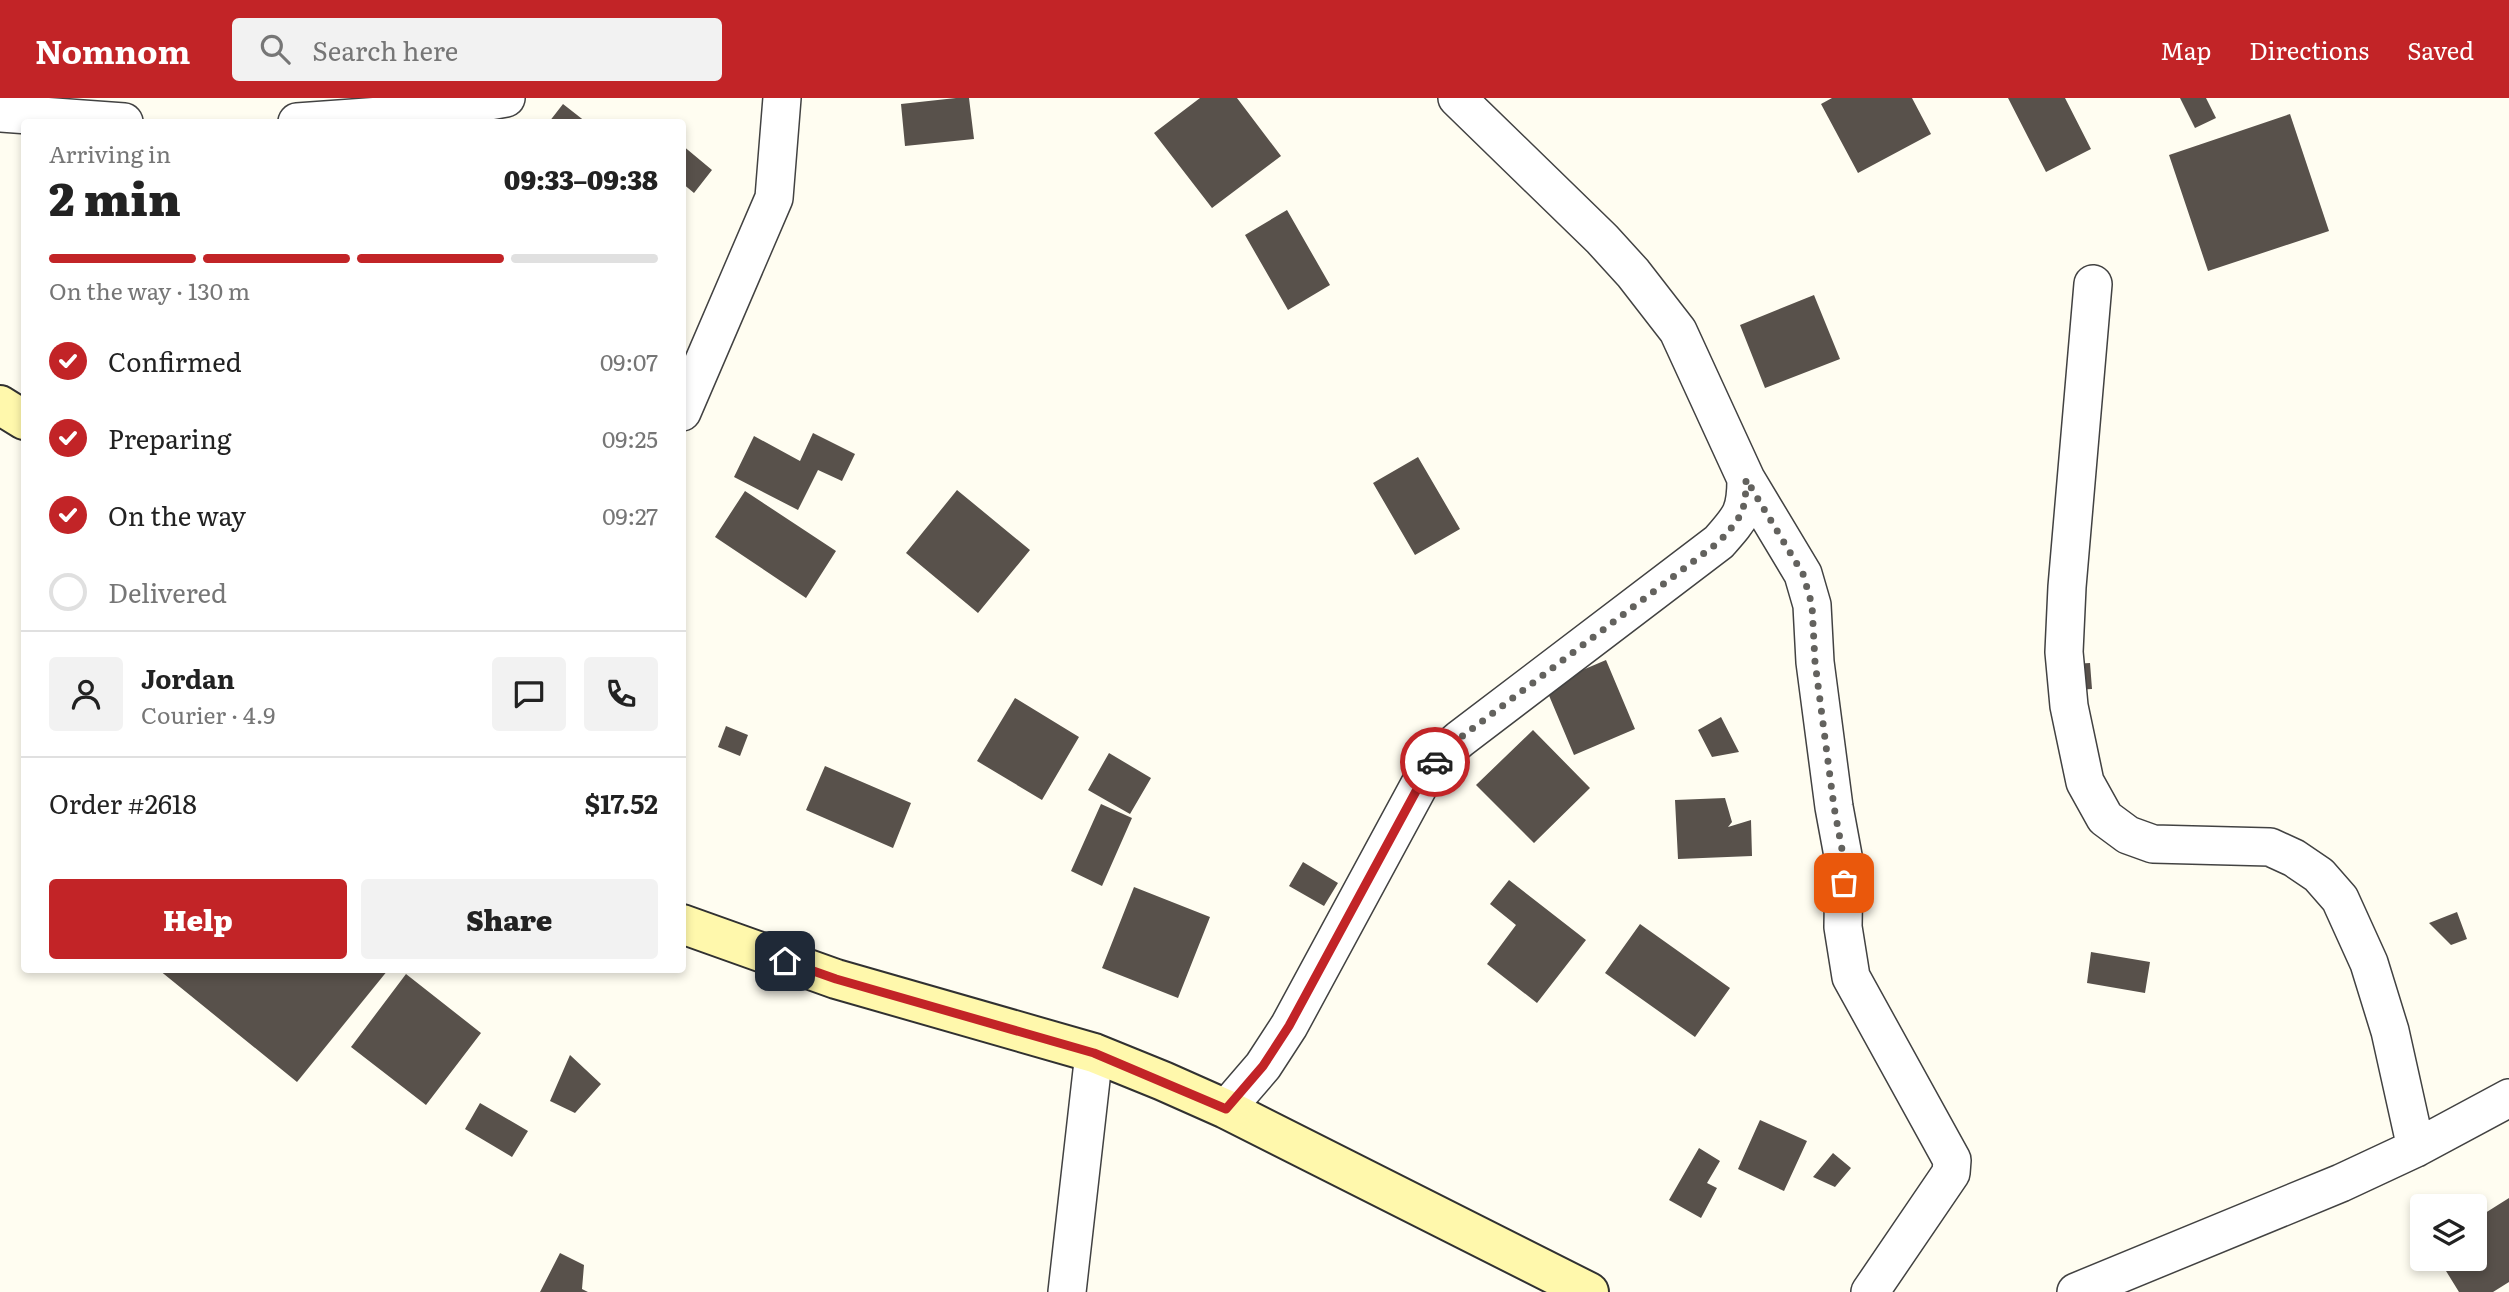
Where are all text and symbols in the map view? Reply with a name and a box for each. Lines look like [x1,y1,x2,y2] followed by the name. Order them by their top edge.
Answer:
[232,18,722,81] search box
[35,25,190,74] text: Nomnom
[256,30,294,68] icon: search
[312,30,458,69] text: Search here
[2160,32,2211,67] text: Map
[2249,32,2369,67] text: Directions
[2407,32,2474,67] text: Saved
[49,136,171,170] text: Arriving in
[504,159,658,198] text: 09:33–09:38
[49,162,181,230] text: 2 min
[49,273,250,307] text: On the way · 130 m
[108,341,242,380] text: Confirmed
[49,342,87,380] icon: check
[600,344,658,378] text: 09:07
[108,418,231,457] text: Preparing
[49,419,87,457] icon: check
[602,421,658,455] text: 09:25
[108,495,246,534] text: On the way
[49,496,87,534] icon: check
[602,498,658,532] text: 09:27
[108,572,227,611] text: Delivered
[49,657,123,731] button: person
[492,657,566,731] button: chat
[584,657,658,731] button: phone
[141,658,235,697] text: Jordan
[141,697,275,731] text: Courier · 4.9
[1400,727,1470,797] courier
[1416,743,1454,781] icon: car
[49,783,197,822] text: Order #2618
[585,783,658,822] text: $17.52
[1814,853,1874,913] pin
[1825,864,1863,902] icon: bag
[49,879,347,959] button: Help
[361,879,658,959] button: Share
[755,931,815,991] pin
[766,942,804,980] icon: home
[2410,1194,2487,1271] map controls
[2410,1194,2487,1271] button: layers

